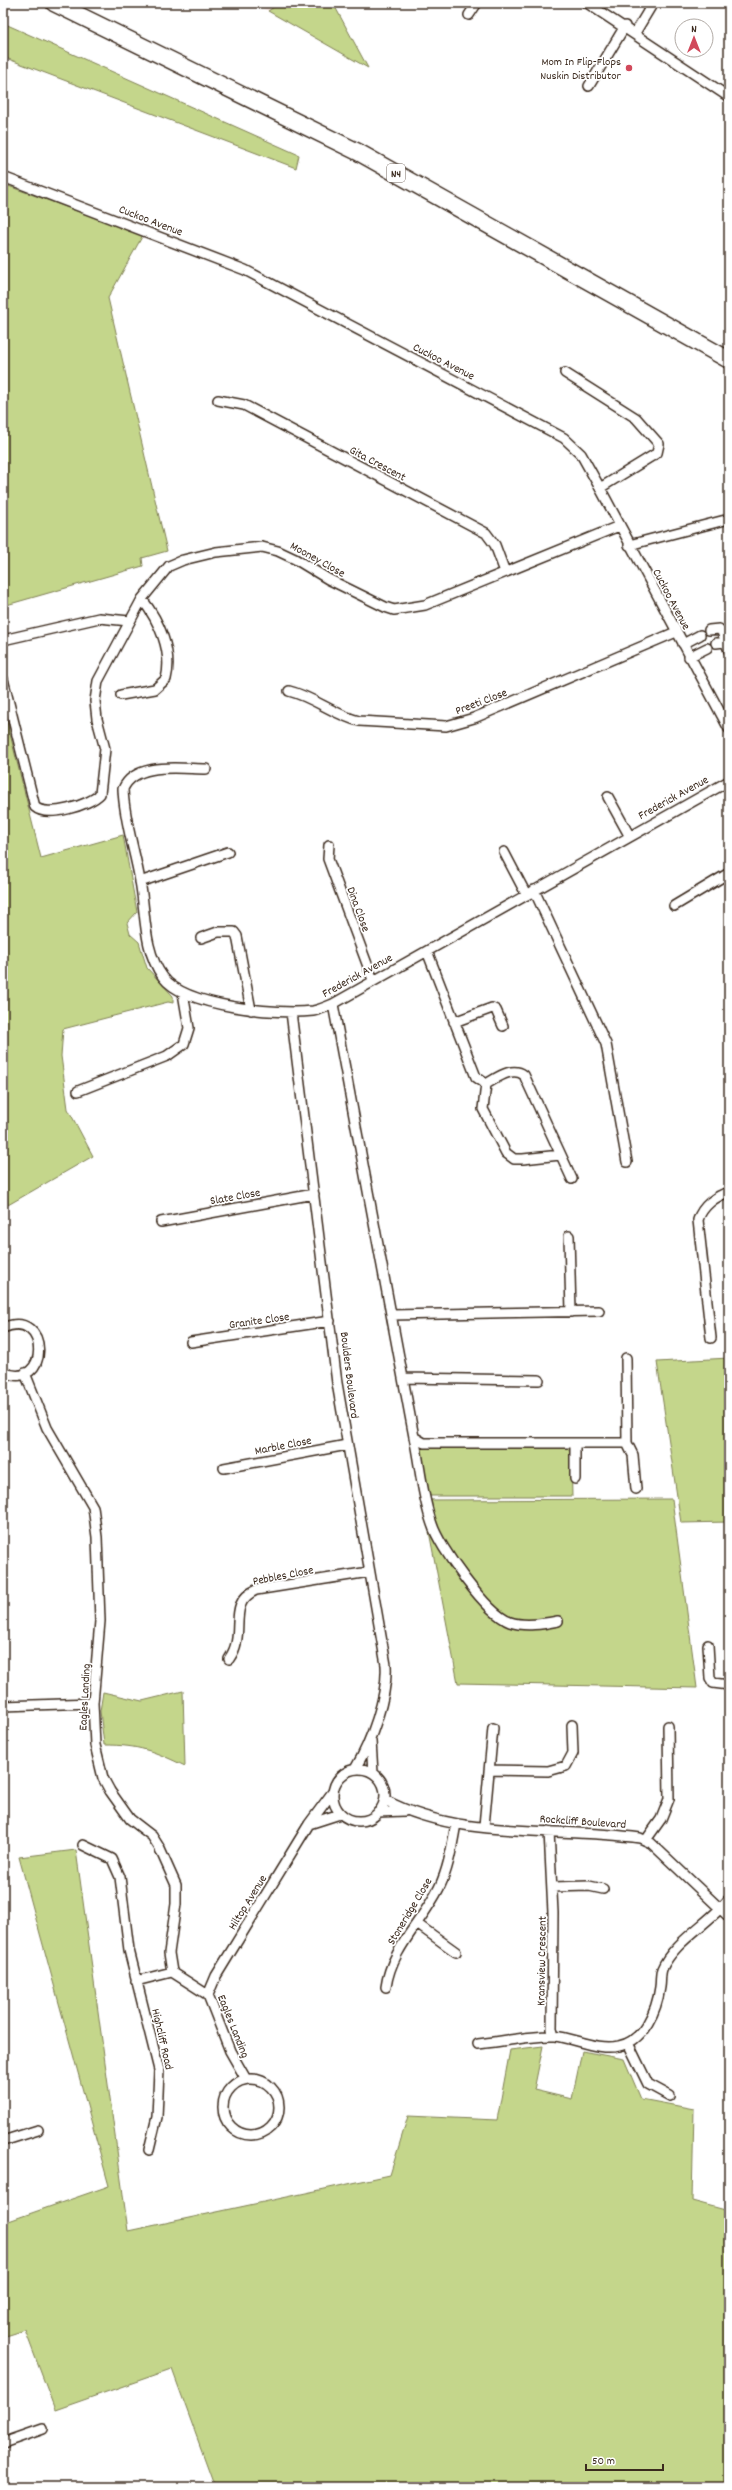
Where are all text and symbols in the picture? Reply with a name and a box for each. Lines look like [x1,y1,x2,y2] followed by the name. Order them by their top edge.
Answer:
[674,18,714,58] north arrow
[691,22,697,38] text: N
[540,54,622,85] place label: Mom In Flip-Flops Nuskin Distributor
[624,63,634,73] marker: Mom In Flip-Flops Nuskin Distributor
[387,164,405,182] road number: N4
[116,201,185,241] street label: Cuckoo Avenue
[410,340,477,385] street label: Cuckoo Avenue
[346,442,409,487] street label: Gita Crescent
[287,538,348,582] street label: Mooney Close
[647,566,694,633] street label: Cuckoo Avenue
[453,685,510,720] street label: Preeti Close
[636,772,712,825] street label: Frederick Avenue
[342,885,374,934] street label: Dina Close
[320,950,396,1003] street label: Frederick Avenue
[209,1185,262,1210] street label: Slate Close
[228,1309,290,1334] street label: Granite Close
[335,1331,362,1420] street label: Boulders Boulevard
[253,1433,313,1460] street label: Marble Close
[251,1562,315,1591] street label: Pebbles Close
[75,1663,96,1731] street label: Eagles Landing
[539,1811,627,1834] street label: Rockcliff Boulevard
[225,1872,272,1934] street label: Hiltop Avenue
[383,1875,437,1949] street label: Stoneridge Close
[533,1915,552,2006] street label: Kransview Crescent
[212,1992,253,2061] street label: Eagles Landing
[146,2007,177,2072] street label: Highcliff Road
[586,2446,663,2472] scale bar
[592,2453,615,2470] text: 50 m

